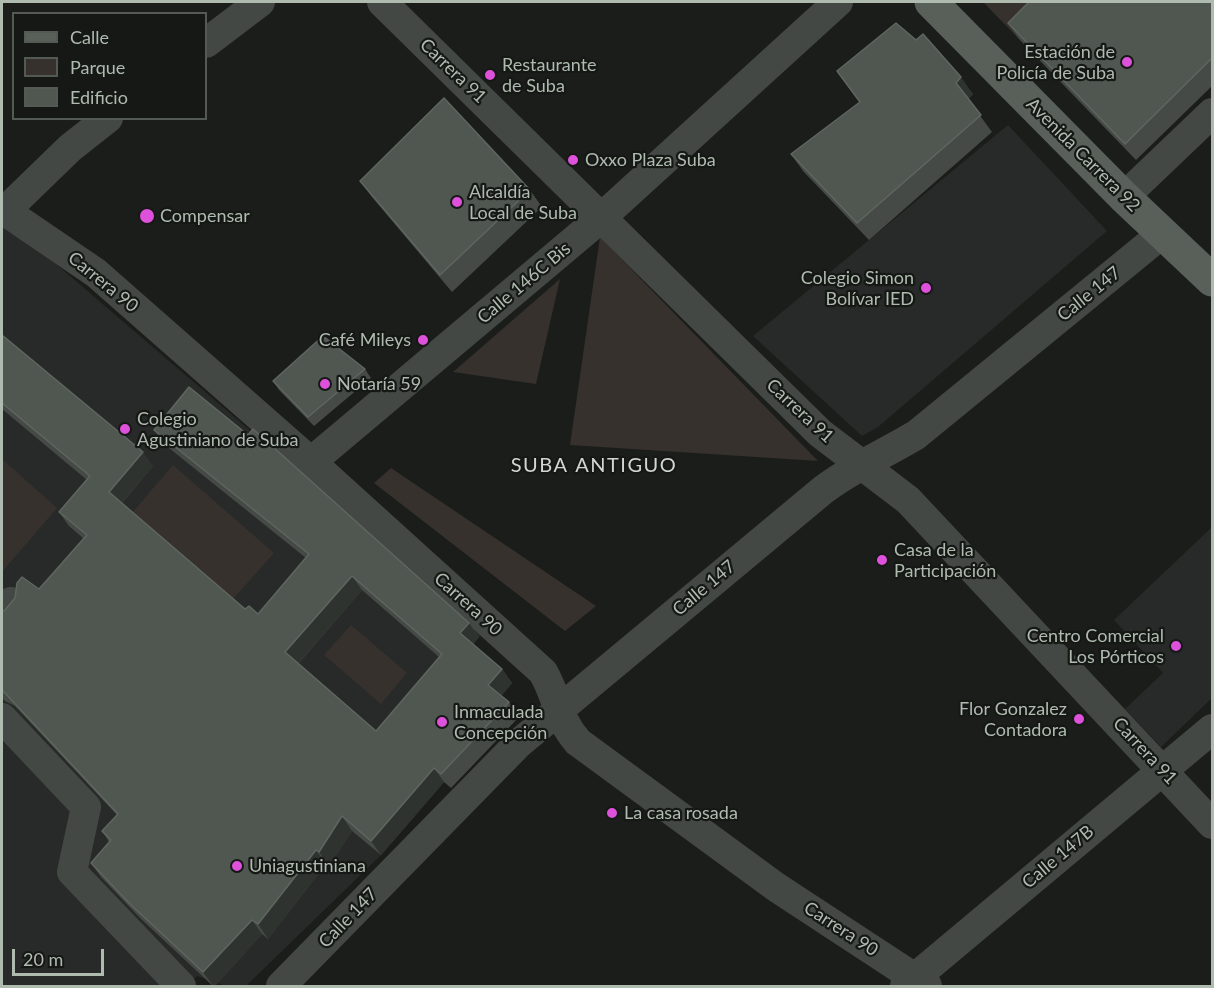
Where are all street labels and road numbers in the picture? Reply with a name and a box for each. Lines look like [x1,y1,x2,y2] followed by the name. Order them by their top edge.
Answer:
[415,34,491,108] street label: Carrera 91
[1022,94,1144,216] street label: Avenida Carrera 92
[473,238,575,328] street label: Calle 146C Bis
[64,247,142,317] street label: Carrera 90
[1053,262,1125,326] street label: Calle 147
[762,374,838,448] street label: Carrera 91
[668,556,740,620] street label: Calle 147
[430,568,506,640] street label: Carrera 90
[1108,713,1182,789] street label: Carrera 91
[1018,821,1098,893] street label: Calle 147B
[314,884,382,952] street label: Calle 147
[800,897,882,961] street label: Carrera 90

